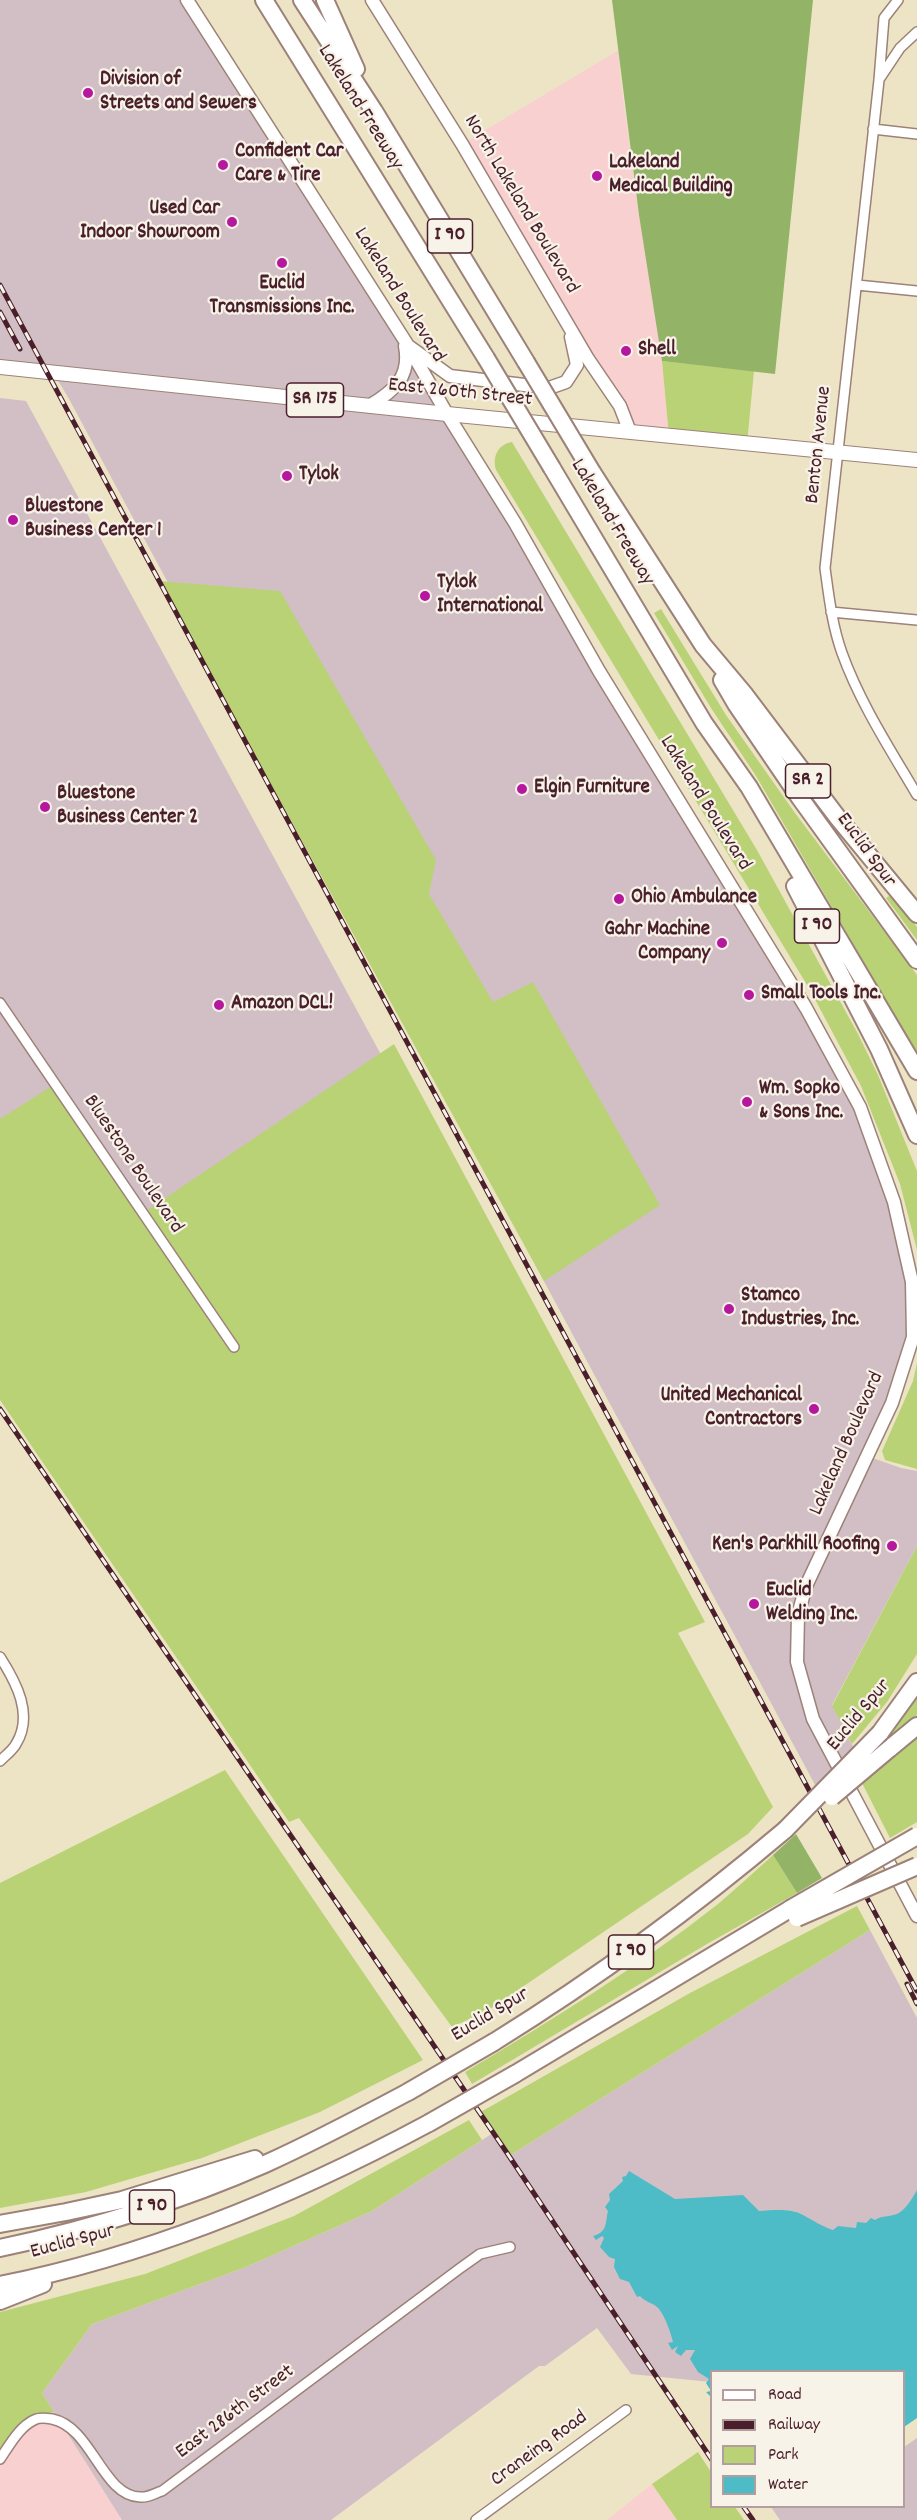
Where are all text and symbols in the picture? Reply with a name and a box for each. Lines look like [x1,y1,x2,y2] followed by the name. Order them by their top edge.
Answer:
[310,41,408,175] street label: Lakeland Freeway
[100,68,257,118] place label: Division of Streets and Sewers
[81,86,95,100] marker: Division of Streets and Sewers
[457,111,583,299] street label: North Lakeland Boulevard
[235,140,343,190] place label: Confident Car Care & Tire
[609,151,733,201] place label: Lakeland Medical Building
[216,158,230,172] marker: Confident Car Care & Tire
[590,169,604,183] marker: Lakeland Medical Building
[80,197,220,247] place label: Used Car Indoor Showroom
[225,215,239,229] marker: Used Car Indoor Showroom
[428,219,472,253] road number: I 90
[346,224,450,368] street label: Lakeland Boulevard
[275,256,289,270] marker: Euclid Transmissions Inc.
[209,272,355,322] place label: Euclid Transmissions Inc.
[638,338,676,364] place label: Shell
[619,344,633,358] marker: Shell
[387,374,533,414] street label: East 260th Street
[286,383,344,417] road number: SR 175
[801,385,839,505] street label: Benton Avenue
[563,455,659,591] street label: Lakeland Freeway
[299,463,339,489] place label: Tylok
[280,469,294,483] marker: Tylok
[25,495,162,545] place label: Bluestone Business Center 1
[6,513,20,527] marker: Bluestone Business Center 1
[437,571,543,621] place label: Tylok International
[418,589,432,603] marker: Tylok International
[652,732,756,876] street label: Lakeland Boulevard
[786,764,830,798] road number: SR 2
[534,776,650,802] place label: Elgin Furniture
[57,782,198,832] place label: Bluestone Business Center 2
[515,782,529,796] marker: Elgin Furniture
[38,800,52,814] marker: Bluestone Business Center 2
[829,809,901,893] street label: Euclid Spur
[631,886,757,912] place label: Ohio Ambulance
[612,892,626,906] marker: Ohio Ambulance
[794,909,840,943] road number: I 90
[604,918,710,968] place label: Gahr Machine Company
[715,936,729,950] marker: Gahr Machine Company
[761,982,881,1008] place label: Small Tools Inc.
[742,988,756,1002] marker: Small Tools Inc.
[231,992,333,1018] place label: Amazon DCL!
[212,998,226,1012] marker: Amazon DCL!
[759,1077,843,1127] place label: Wm. Sopko & Sons Inc.
[76,1091,188,1239] street label: Bluestone Boulevard
[740,1095,754,1109] marker: Wm. Sopko & Sons Inc.
[741,1284,859,1334] place label: Stamco Industries, Inc.
[722,1302,736,1316] marker: Stamco Industries, Inc.
[805,1368,891,1520] street label: Lakeland Boulevard
[660,1384,802,1434] place label: United Mechanical Contractors
[807,1402,821,1416] marker: United Mechanical Contractors
[712,1533,880,1559] place label: Ken's Parkhill Roofing
[885,1539,899,1553] marker: Ken's Parkhill Roofing
[766,1579,858,1629] place label: Euclid Welding Inc.
[747,1597,761,1611] marker: Euclid Welding Inc.
[823,1675,897,1757] street label: Euclid Spur
[608,1935,654,1969] road number: I 90
[448,1983,534,2049] street label: Euclid Spur
[130,2190,174,2224] road number: I 90
[28,2220,118,2266] street label: Euclid Spur
[172,2360,300,2466] street label: East 286th Street
[710,2370,905,2508] legend
[768,2383,802,2408] text: Road
[487,2406,593,2494] street label: Craneing Road
[768,2413,820,2438] text: Railway
[768,2443,799,2468] text: Park
[768,2473,808,2498] text: Water

